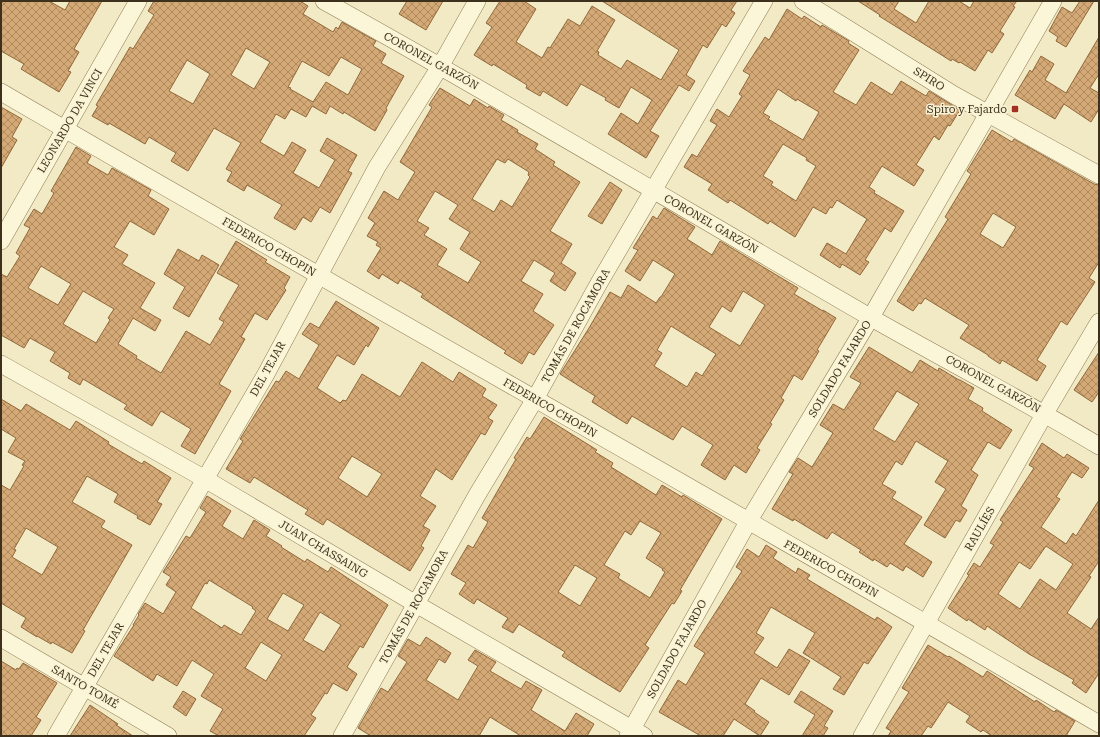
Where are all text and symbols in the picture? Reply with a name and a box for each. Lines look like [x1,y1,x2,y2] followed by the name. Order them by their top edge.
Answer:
[381,29,481,93] street label: CORONEL GARZÓN
[911,64,947,94] street label: SPIRO
[35,67,105,175] street label: LEONARDO DA VINCI
[927,103,1007,116] place label: Spiro y Fajardo
[1010,104,1020,114] marker: Spiro y Fajardo
[662,191,761,256] street label: CORONEL GARZÓN
[220,215,318,279] street label: FEDERICO CHOPIN
[538,266,613,385] street label: TOMÁS DE ROCAMORA
[806,318,874,420] street label: SOLDADO FAJARDO
[248,339,289,399] street label: DEL TEJAR
[943,352,1043,416] street label: CORONEL GARZÓN
[501,376,599,440] street label: FEDERICO CHOPIN
[961,504,998,553] street label: RAULÍES
[276,517,370,581] street label: JUAN CHASSAING
[781,538,881,600] street label: FEDERICO CHOPIN
[376,547,451,666] street label: TOMÁS DE ROCAMORA
[644,597,710,701] street label: SOLDADO FAJARDO
[85,620,127,680] street label: DEL TEJAR
[49,662,121,711] street label: SANTO TOMÉ

